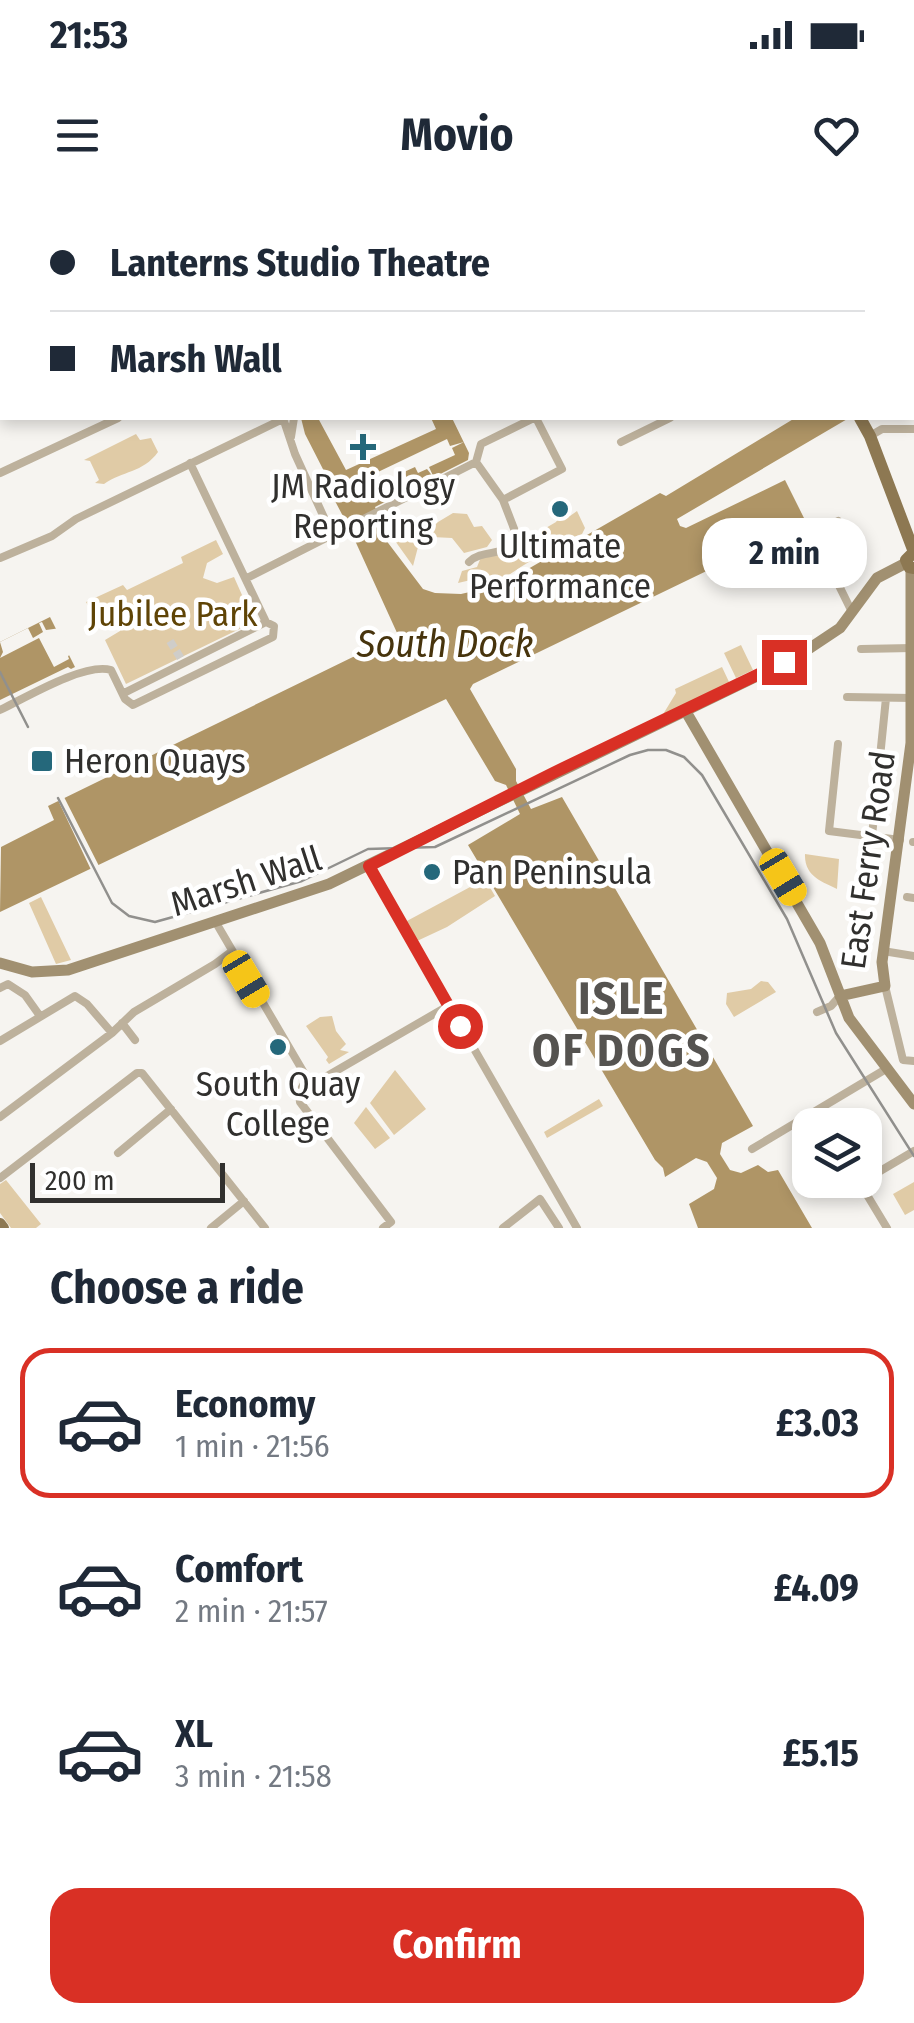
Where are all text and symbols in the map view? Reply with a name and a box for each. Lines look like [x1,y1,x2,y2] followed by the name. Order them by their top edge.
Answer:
[50,12,128,58] text: 21:53
[50,108,105,163] icon: menu
[401,108,513,162] text: Movio
[809,108,864,163] icon: heart
[110,240,490,286] text: Lanterns Studio Theatre
[110,336,282,382] text: Marsh Wall
[350,434,376,460] marker: JM Radiology Reporting
[271,465,455,547] place label: JM Radiology Reporting
[549,498,571,520] marker: Ultimate Performance
[702,517,866,587] callout: 2 min
[469,525,651,607] place label: Ultimate Performance
[749,534,820,572] text: 2 min
[88,593,258,635] park label: Jubilee Park
[356,621,533,667] water label: South Dock
[762,640,807,685] route end
[64,740,246,782] place label: Heron Quays
[29,748,55,774] marker: Heron Quays
[832,748,904,972] street label: East Ferry Road
[165,837,327,925] street label: Marsh Wall
[755,844,811,910] car
[452,851,652,893] place label: Pan Peninsula
[421,861,443,883] marker: Pan Peninsula
[218,946,274,1012] car
[532,972,712,1078] district label: ISLE OF DOGS
[438,1004,483,1049] route start
[267,1036,289,1058] marker: South Quay College
[196,1063,361,1145] place label: South Quay College
[792,1108,882,1198] map controls
[792,1108,882,1198] button: layers
[30,1158,225,1203] scale bar
[45,1164,115,1197] text: 200 m
[50,1261,304,1315] text: Choose a ride
[55,1378,145,1468] icon: car
[175,1381,315,1427] text: Economy
[776,1400,859,1446] text: £3.03
[175,1427,330,1465] text: 1 min · 21:56
[55,1543,145,1633] icon: car
[175,1546,303,1592] text: Comfort
[773,1565,859,1611] text: £4.09
[175,1592,328,1630] text: 2 min · 21:57
[55,1708,145,1798] icon: car
[175,1711,213,1757] text: XL
[783,1730,859,1776] text: £5.15
[175,1757,332,1795] text: 3 min · 21:58
[50,1888,864,2003] button: Confirm

